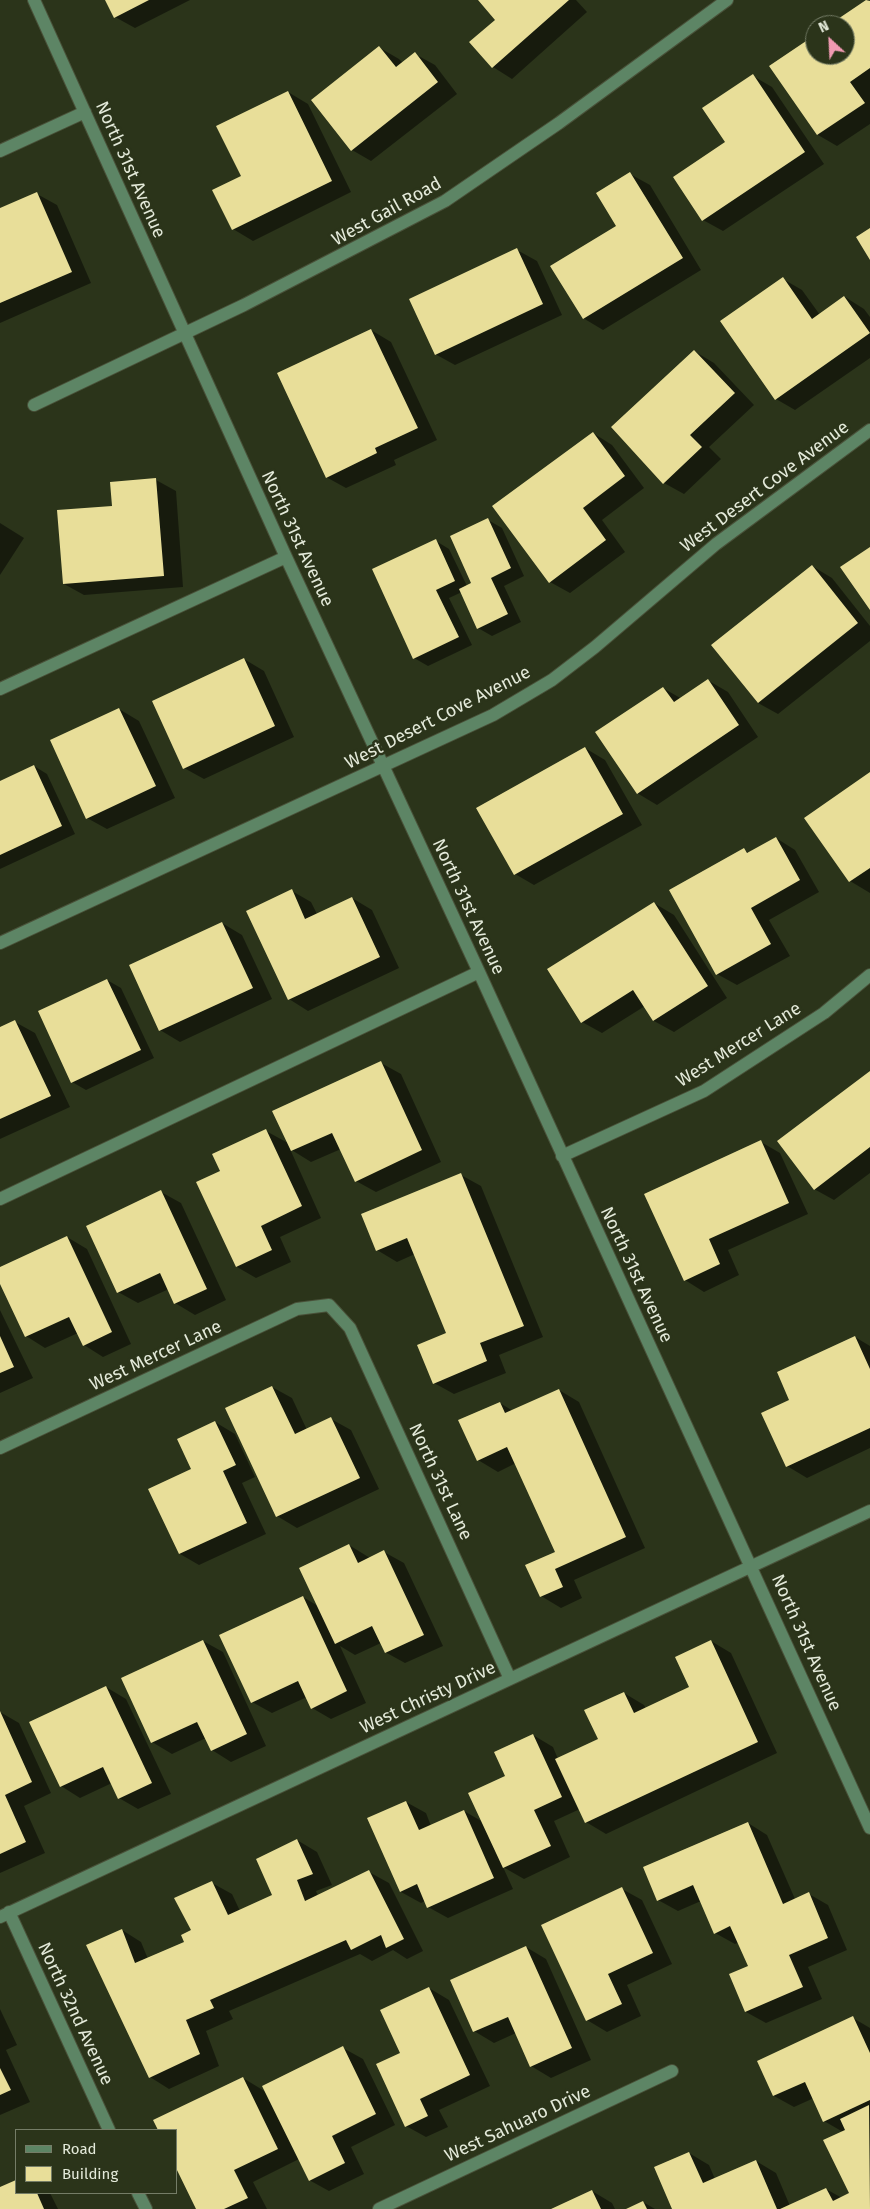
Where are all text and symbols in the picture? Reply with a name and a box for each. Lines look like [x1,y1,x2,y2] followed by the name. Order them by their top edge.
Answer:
[805,15,855,65] north arrow
[816,17,832,37] text: N
[90,98,170,242] street label: North 31st Avenue
[328,173,446,251] street label: West Gail Road
[677,417,853,557] street label: West Desert Cove Avenue
[256,468,338,610] street label: North 31st Avenue
[342,662,534,774] street label: West Desert Cove Avenue
[427,836,509,978] street label: North 31st Avenue
[673,998,805,1092] street label: West Mercer Lane
[595,1204,677,1346] street label: North 31st Avenue
[87,1316,225,1396] street label: West Mercer Lane
[403,1420,477,1544] street label: North 31st Lane
[766,1571,846,1715] street label: North 31st Avenue
[357,1657,499,1739] street label: West Christy Drive
[32,1939,118,2089] street label: North 32nd Avenue
[442,2081,594,2167] street label: West Sahuaro Drive
[15,2129,178,2194] legend
[62,2140,97,2158] text: Road
[62,2165,118,2183] text: Building

